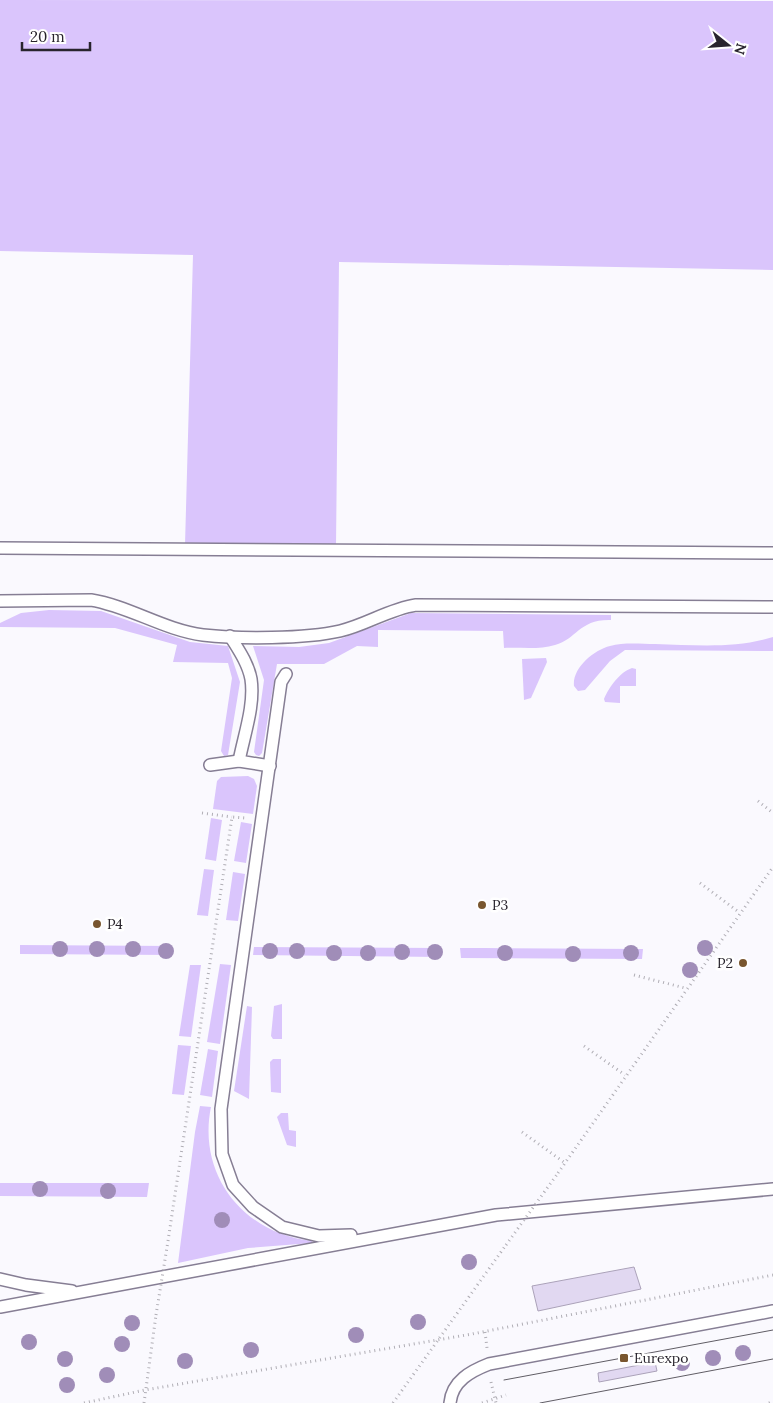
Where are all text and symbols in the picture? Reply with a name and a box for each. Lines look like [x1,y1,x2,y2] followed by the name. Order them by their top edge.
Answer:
[22,20,90,52] scale bar
[703,20,753,70] north arrow
[30,27,65,46] text: 20 m
[730,41,751,57] text: N
[492,896,508,914] place label: P3
[476,899,488,911] marker: P3
[107,915,123,933] place label: P4
[91,918,103,930] marker: P4
[717,954,733,972] place label: P2
[737,957,749,969] marker: P2
[634,1349,688,1367] place label: Eurexpo
[618,1352,630,1364] marker: Eurexpo

